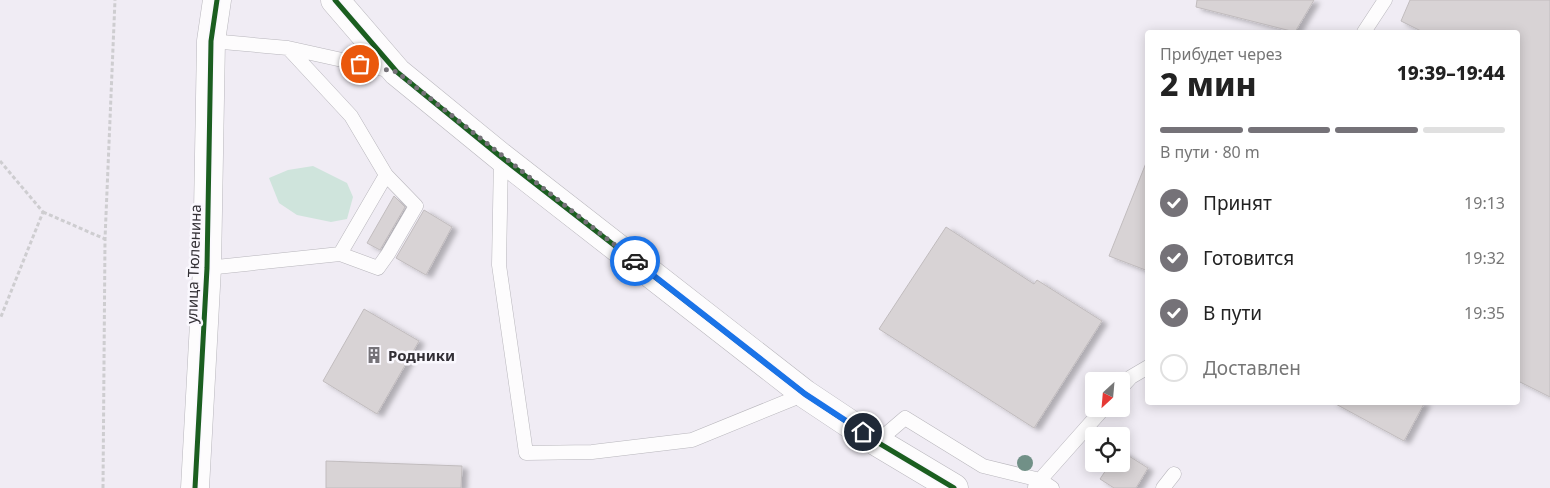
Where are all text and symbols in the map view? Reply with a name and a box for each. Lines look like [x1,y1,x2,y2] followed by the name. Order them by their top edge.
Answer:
[339,43,381,85] pin
[1160,43,1282,65] text: Прибудет через
[346,50,374,78] icon: bag
[1397,60,1505,86] text: 19:39–19:44
[1160,62,1257,105] text: 2 мин
[1160,141,1260,163] text: В пути · 80 m
[1160,189,1188,217] icon: check
[1203,190,1272,216] text: Принят
[1464,192,1505,214] text: 19:13
[181,204,205,324] street label: улица Тюленина
[610,236,660,286] courier
[1160,244,1188,272] icon: check
[1203,245,1294,271] text: Готовится
[621,247,649,275] icon: car
[1464,247,1505,269] text: 19:32
[1160,299,1188,327] icon: check
[1203,300,1262,326] text: В пути
[1464,302,1505,324] text: 19:35
[364,345,384,365] building icon: Родники
[388,345,455,365] place label: Родники
[1203,355,1301,381] text: Доставлен
[1085,372,1130,418] north arrow
[1085,372,1130,472] map controls
[842,411,884,453] pin
[849,418,877,446] icon: home
[1085,427,1130,472] button: locate

